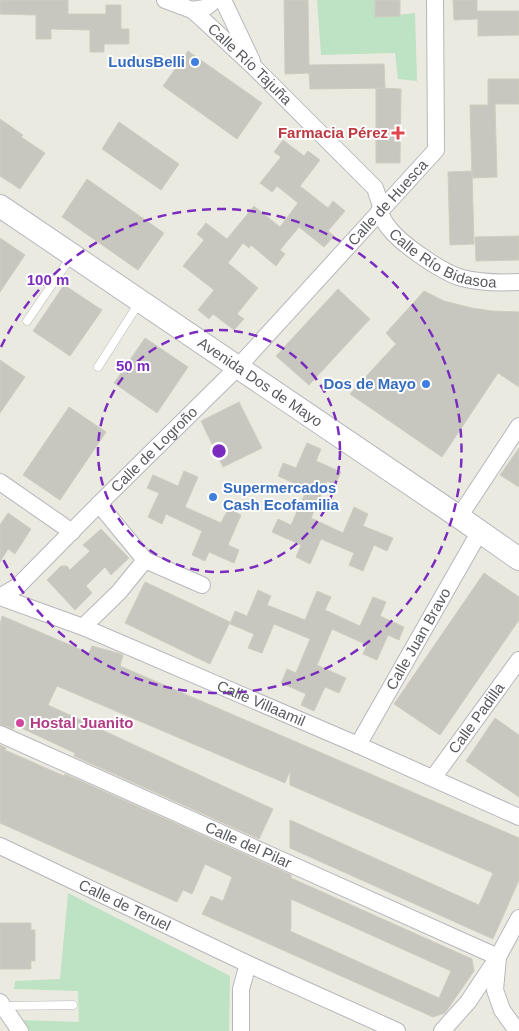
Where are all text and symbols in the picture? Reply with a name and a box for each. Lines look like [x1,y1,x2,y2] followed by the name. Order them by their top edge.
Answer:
[205,20,296,108] street label: Calle Río Tajuña
[108,53,185,70] place label: LudusBelli
[189,56,201,68] marker: LudusBelli
[278,124,388,141] place label: Farmacia Pérez
[392,127,404,139] marker: Farmacia Pérez
[344,155,431,249] street label: Calle de Huesca
[386,225,498,291] street label: Calle Río Bidasoa
[27,271,69,288] text: 100 m
[195,334,326,430] street label: Avenida Dos de Mayo
[116,357,150,374] text: 50 m
[323,375,416,392] place label: Dos de Mayo
[420,378,432,390] marker: Dos de Mayo
[107,403,201,495] street label: Calle de Logroño
[210,442,228,460] centre of rings
[223,479,340,513] place label: Supermercados Cash Ecofamilia
[207,491,219,503] marker: Supermercados Cash Ecofamilia
[382,585,454,693] street label: Calle Juan Bravo
[215,677,308,729] street label: Calle Villaamil
[445,679,508,757] street label: Calle Padilla
[30,714,133,731] place label: Hostal Juanito
[14,717,26,729] marker: Hostal Juanito
[203,818,294,871] street label: Calle del Pilar
[76,876,174,934] street label: Calle de Teruel

